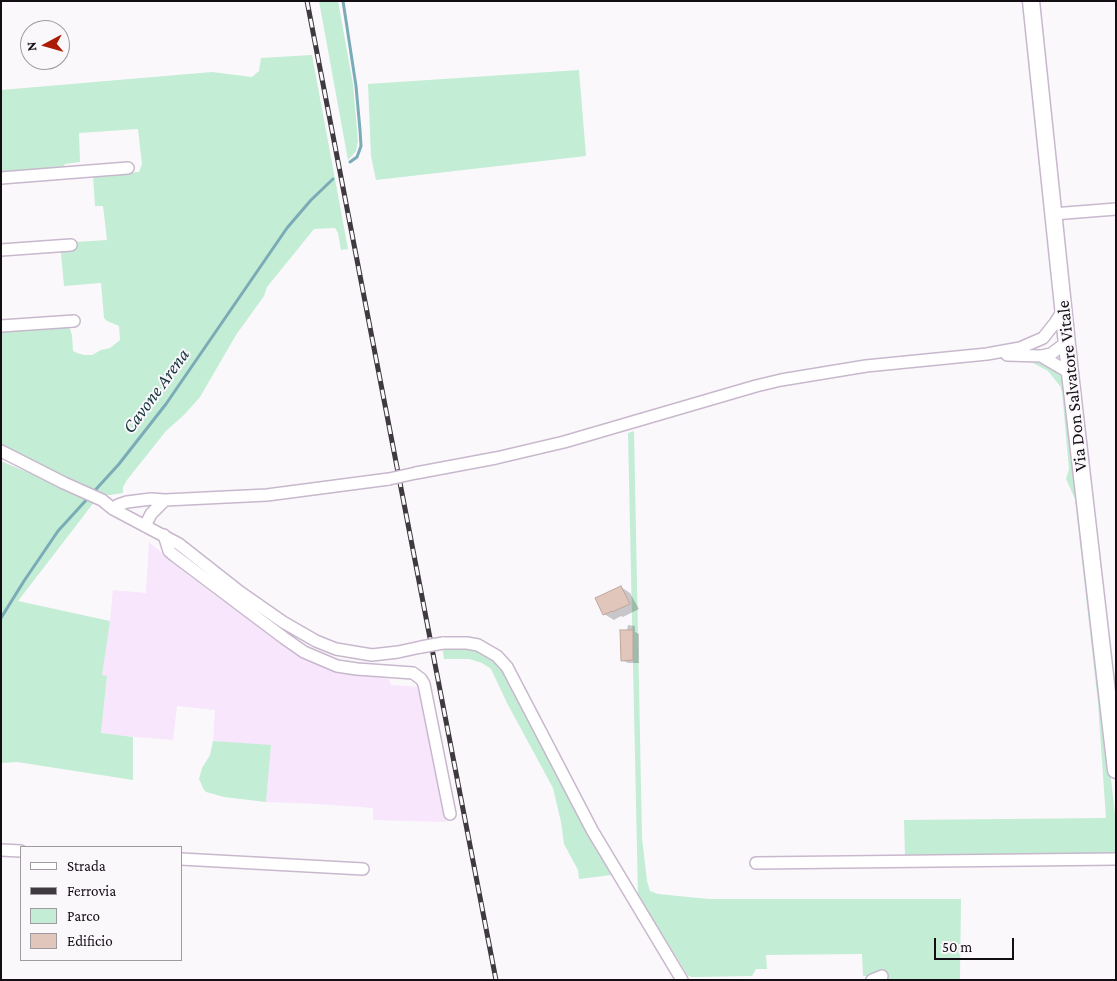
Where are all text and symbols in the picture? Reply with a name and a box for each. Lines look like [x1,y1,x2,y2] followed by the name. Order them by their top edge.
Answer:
[20,20,70,70] north arrow
[23,41,40,52] text: N
[1052,299,1092,473] street label: Via Don Salvatore Vitale
[118,344,194,438] water label: Cavone Arena
[20,846,182,961] legend
[67,858,106,874] text: Strada
[67,883,116,899] text: Ferrovia
[67,908,100,924] text: Parco
[937,928,1017,960] scale bar
[67,933,113,949] text: Edificio
[942,939,972,955] text: 50 m

